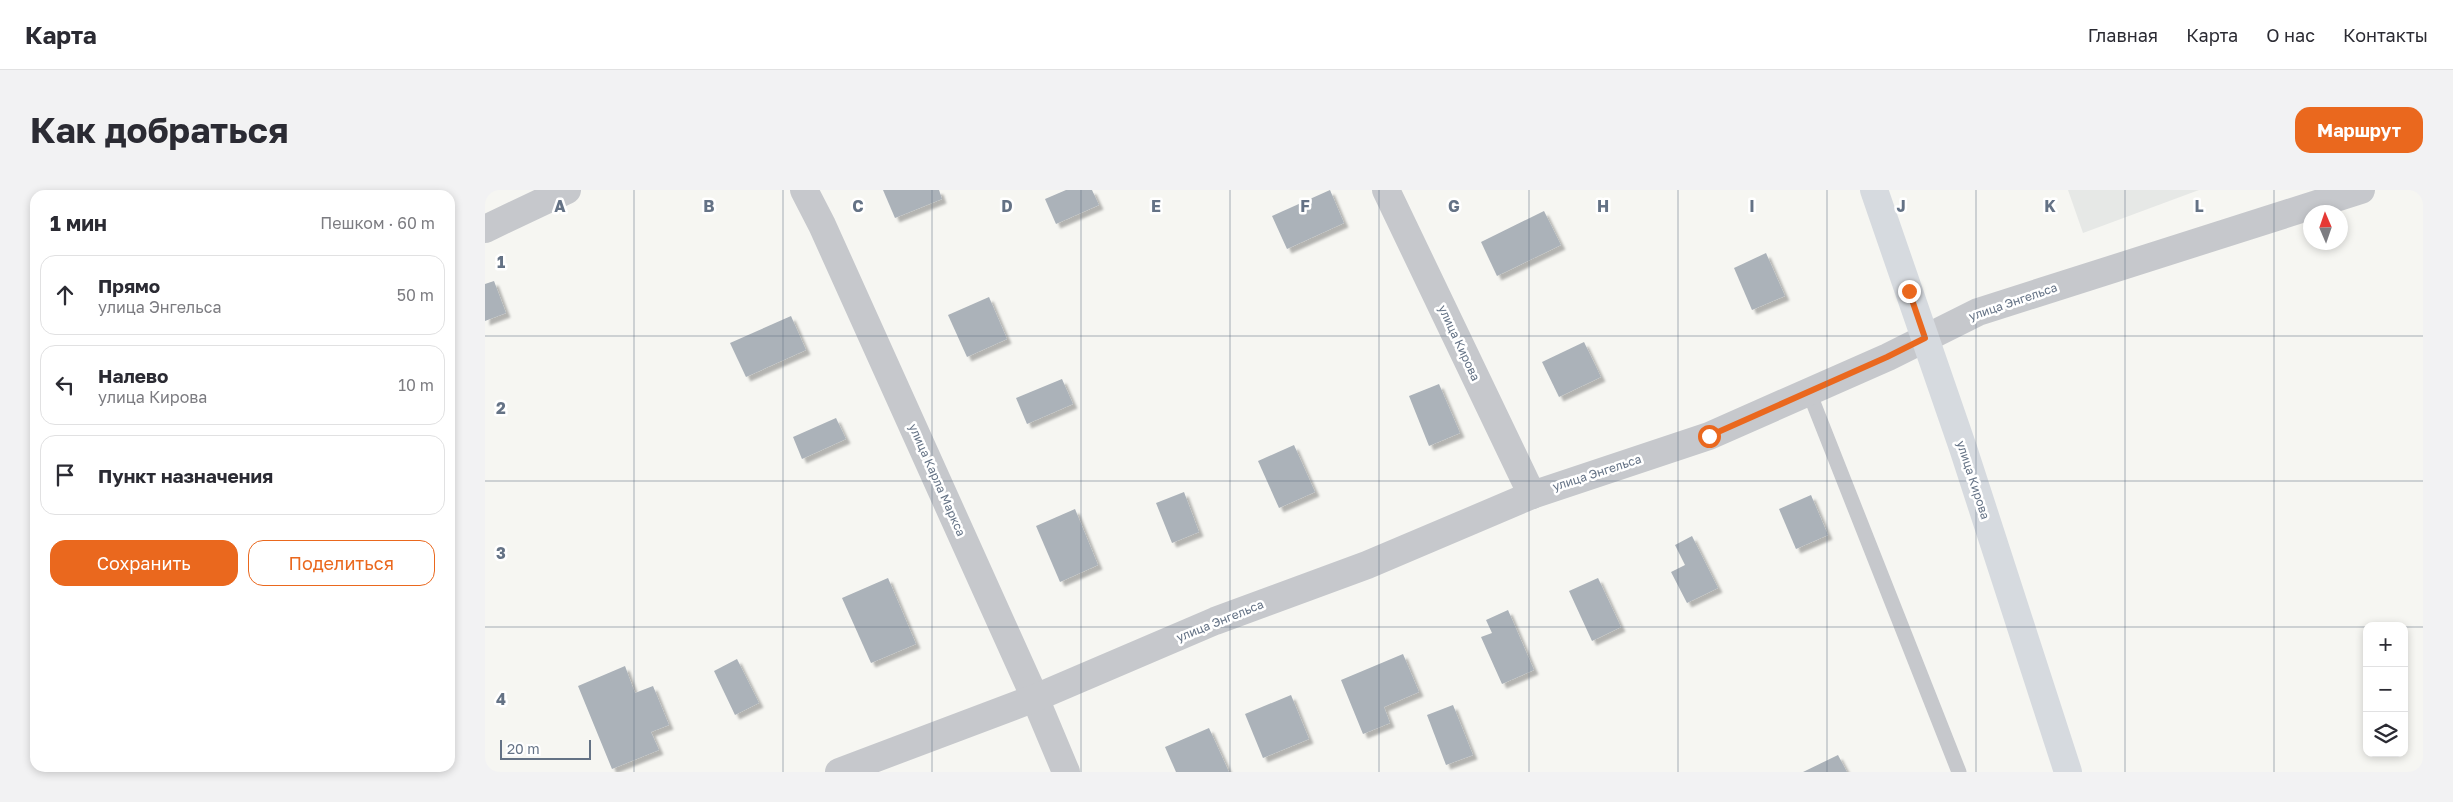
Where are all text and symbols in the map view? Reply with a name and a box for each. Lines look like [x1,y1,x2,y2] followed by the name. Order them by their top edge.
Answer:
[25,20,97,49] text: Карта
[2088,24,2158,46] text: Главная
[2186,24,2238,46] text: Карта
[2266,24,2315,46] text: О нас
[2343,24,2428,46] text: Контакты
[2295,107,2423,153] button: Маршрут
[30,109,288,151] text: Как добраться
[554,196,566,216] text: A
[703,196,715,216] text: B
[852,196,864,216] text: C
[1001,196,1013,216] text: D
[1151,196,1161,216] text: E
[1300,196,1310,216] text: F
[1448,196,1460,216] text: G
[1597,196,1609,216] text: H
[1749,196,1755,216] text: I
[1896,196,1906,216] text: J
[2044,196,2056,216] text: K
[2194,196,2204,216] text: L
[2303,205,2348,250] north arrow
[50,210,107,236] text: 1 мин
[320,213,435,233] text: Пешком · 60 m
[497,252,505,272] text: 1
[98,274,160,297] text: Прямо
[1967,279,2059,324] street label: улица Энгельса
[1898,280,1921,303] route end
[51,281,79,309] icon: ahead
[397,285,434,305] text: 50 m
[98,297,222,317] text: улица Энгельса
[1435,302,1484,383] street label: улица Кирова
[98,364,168,387] text: Налево
[51,371,79,399] icon: left
[398,375,434,395] text: 10 m
[98,387,207,407] text: улица Кирова
[496,398,506,418] text: 2
[906,421,969,538] street label: улица Карла Маркса
[1698,425,1721,448] route start
[1954,439,1993,521] street label: улица Кирова
[1550,451,1643,494] street label: улица Энгельса
[51,461,79,489] icon: arrive
[98,464,273,487] text: Пункт назначения
[50,540,238,586] button: Сохранить
[248,540,435,586] button: Поделиться
[496,543,506,563] text: 3
[1174,596,1266,645] street label: улица Энгельса
[2363,622,2408,757] map controls
[2363,622,2408,667] button: +
[2363,667,2408,712] button: −
[496,689,506,709] text: 4
[2363,712,2408,757] button: layers
[500,737,591,760] scale bar
[507,740,540,757] text: 20 m

